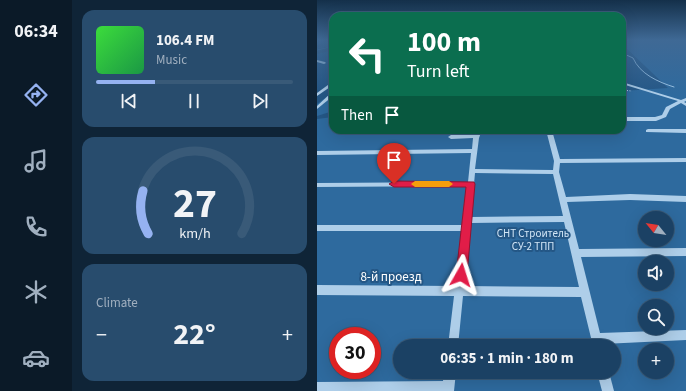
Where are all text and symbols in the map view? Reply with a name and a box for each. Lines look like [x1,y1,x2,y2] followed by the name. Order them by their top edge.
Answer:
[14,19,58,44] text: 06:34
[407,22,481,62] text: 100 m
[341,28,393,80] icon: left
[156,30,214,51] text: 106.4 FM
[156,51,187,69] text: Music
[407,59,469,84] text: Turn left
[22,81,50,109] icon: directions
[118,90,140,112] icon: previous
[183,90,205,112] icon: pause
[249,90,271,112] icon: next
[381,104,403,126] icon: arrive
[341,105,373,126] text: Then
[377,143,411,184] pin
[22,147,50,175] icon: music
[383,149,405,171] icon: arrive
[173,173,216,233] text: 27
[638,211,674,247] north arrow
[638,211,674,379] map controls
[22,213,50,241] icon: phone
[179,222,210,243] text: km/h
[497,226,569,254] park label: СНТ Строитель СУ-2 ТПП
[440,254,482,296] position arrow
[638,255,674,291] button: sound
[360,268,422,286] street label: 8-й проезд
[22,278,50,306] icon: climate
[96,294,138,312] text: Climate
[638,299,674,335] button: search
[173,313,216,356] text: 22°
[96,319,107,351] text: −
[282,319,293,351] text: +
[329,327,381,379] speed limit sign: 30
[638,343,674,379] button: +
[22,344,50,372] icon: car
[440,348,574,369] text: 06:35 · 1 min · 180 m

